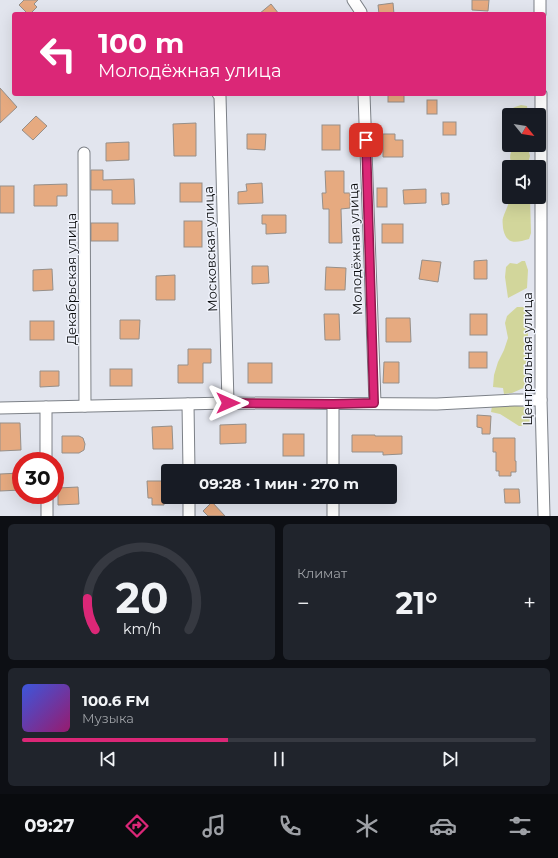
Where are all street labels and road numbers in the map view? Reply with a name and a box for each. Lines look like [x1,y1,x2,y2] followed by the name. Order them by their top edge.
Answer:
[345,183,365,315] street label: Молодёжная улица
[200,186,220,312] street label: Московская улица
[63,213,79,345] street label: Декабрьская улица
[519,292,535,426] street label: Центральная улица

